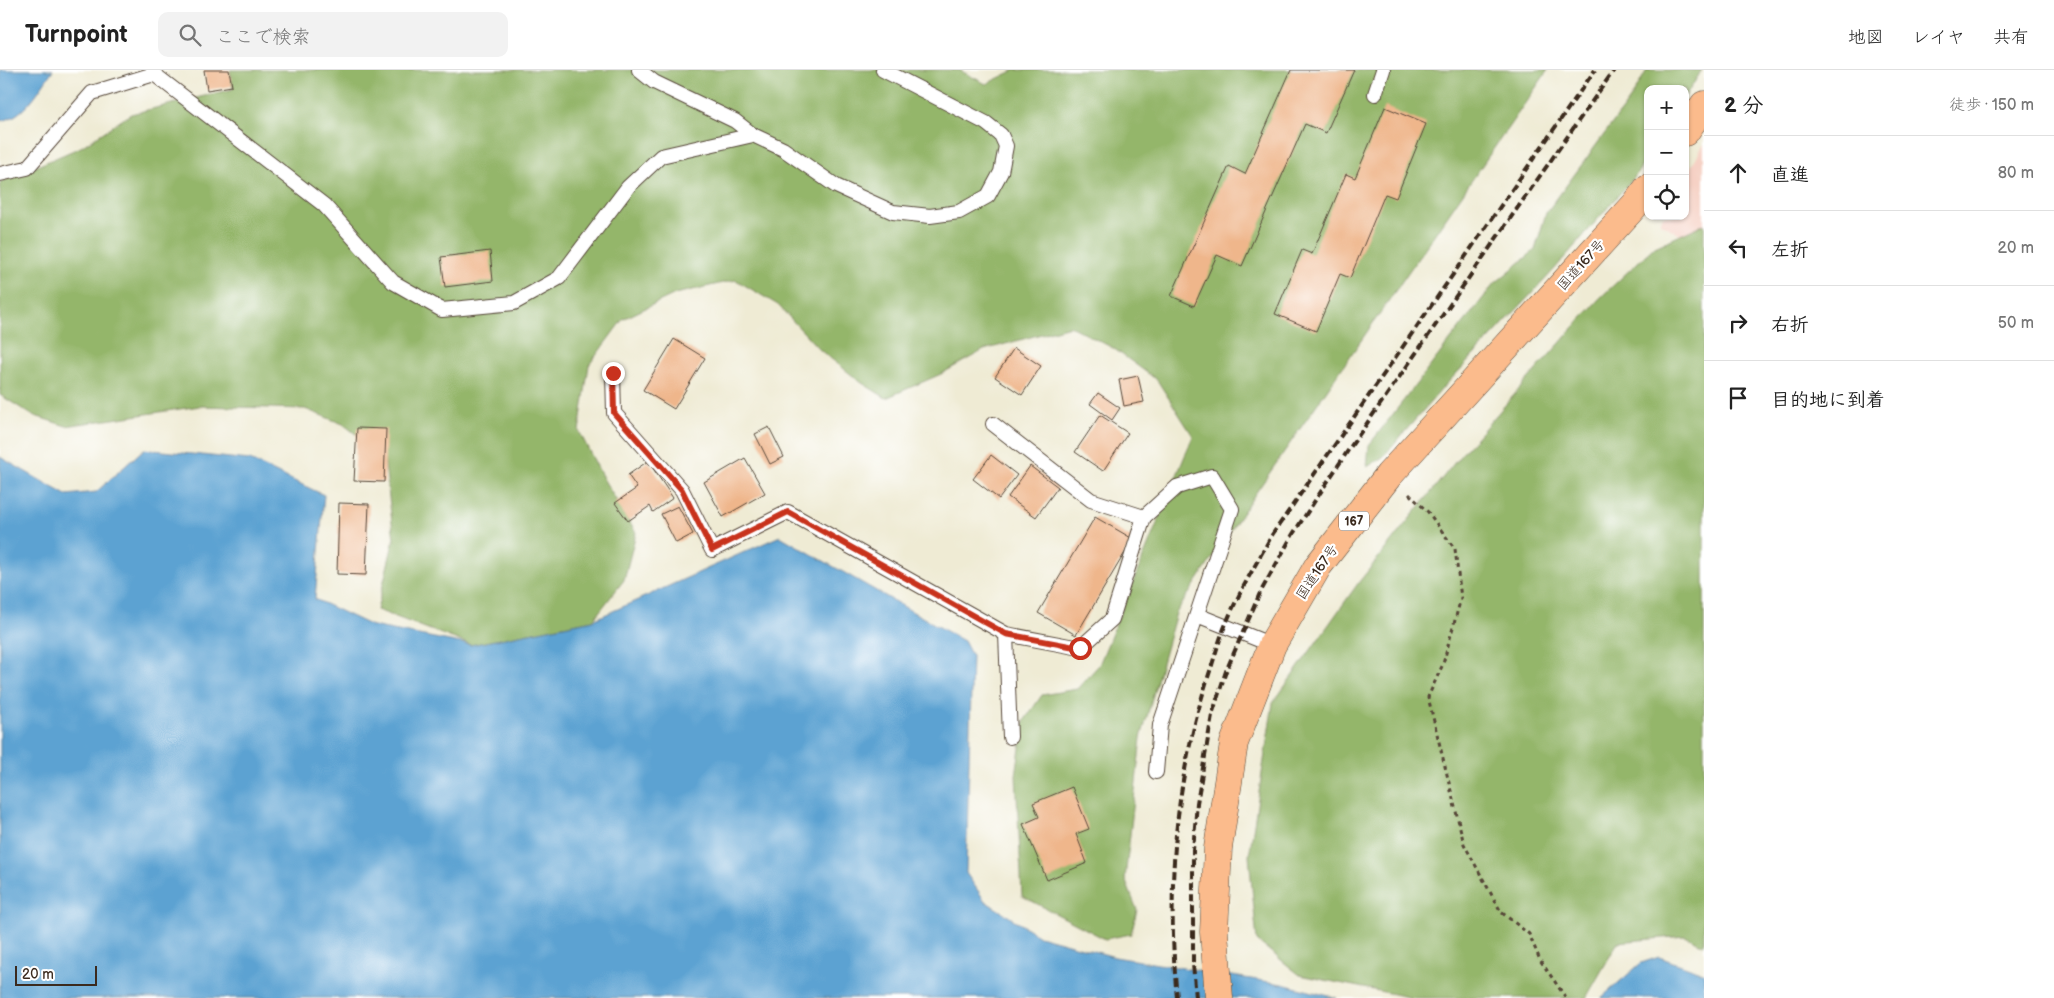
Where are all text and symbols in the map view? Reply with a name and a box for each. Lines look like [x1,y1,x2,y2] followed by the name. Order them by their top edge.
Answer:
[158,12,508,57] search box
[25,20,128,49] text: Turnpoint
[176,21,204,49] icon: search
[216,26,311,49] text: ここで検索
[1848,27,1884,48] text: 地図
[1912,27,1965,48] text: レイヤ
[1993,27,2029,48] text: 共有
[1644,85,1689,220] map controls
[1644,85,1689,130] button: +
[1724,93,1763,118] text: 2 分
[1949,96,2034,115] text: 徒歩 · 150 m
[1644,130,1689,175] button: −
[1724,159,1752,187] icon: ahead
[1771,164,1809,187] text: 直進
[1998,164,2034,183] text: 80 m
[1644,175,1689,220] button: locate
[1724,234,1752,262] icon: left
[1554,236,1608,294] street label: 国道167号
[1771,239,1809,262] text: 左折
[1998,239,2034,258] text: 20 m
[1724,309,1752,337] icon: right
[1771,314,1809,337] text: 右折
[1998,314,2034,333] text: 50 m
[602,362,625,385] route end
[1724,384,1752,412] icon: arrive
[1771,389,1885,412] text: 目的地に到着
[1339,512,1369,531] road number: 167
[1292,541,1342,603] street label: 国道167号
[1069,637,1092,660] route start
[15,963,98,986] scale bar
[22,966,54,983] text: 20 m

